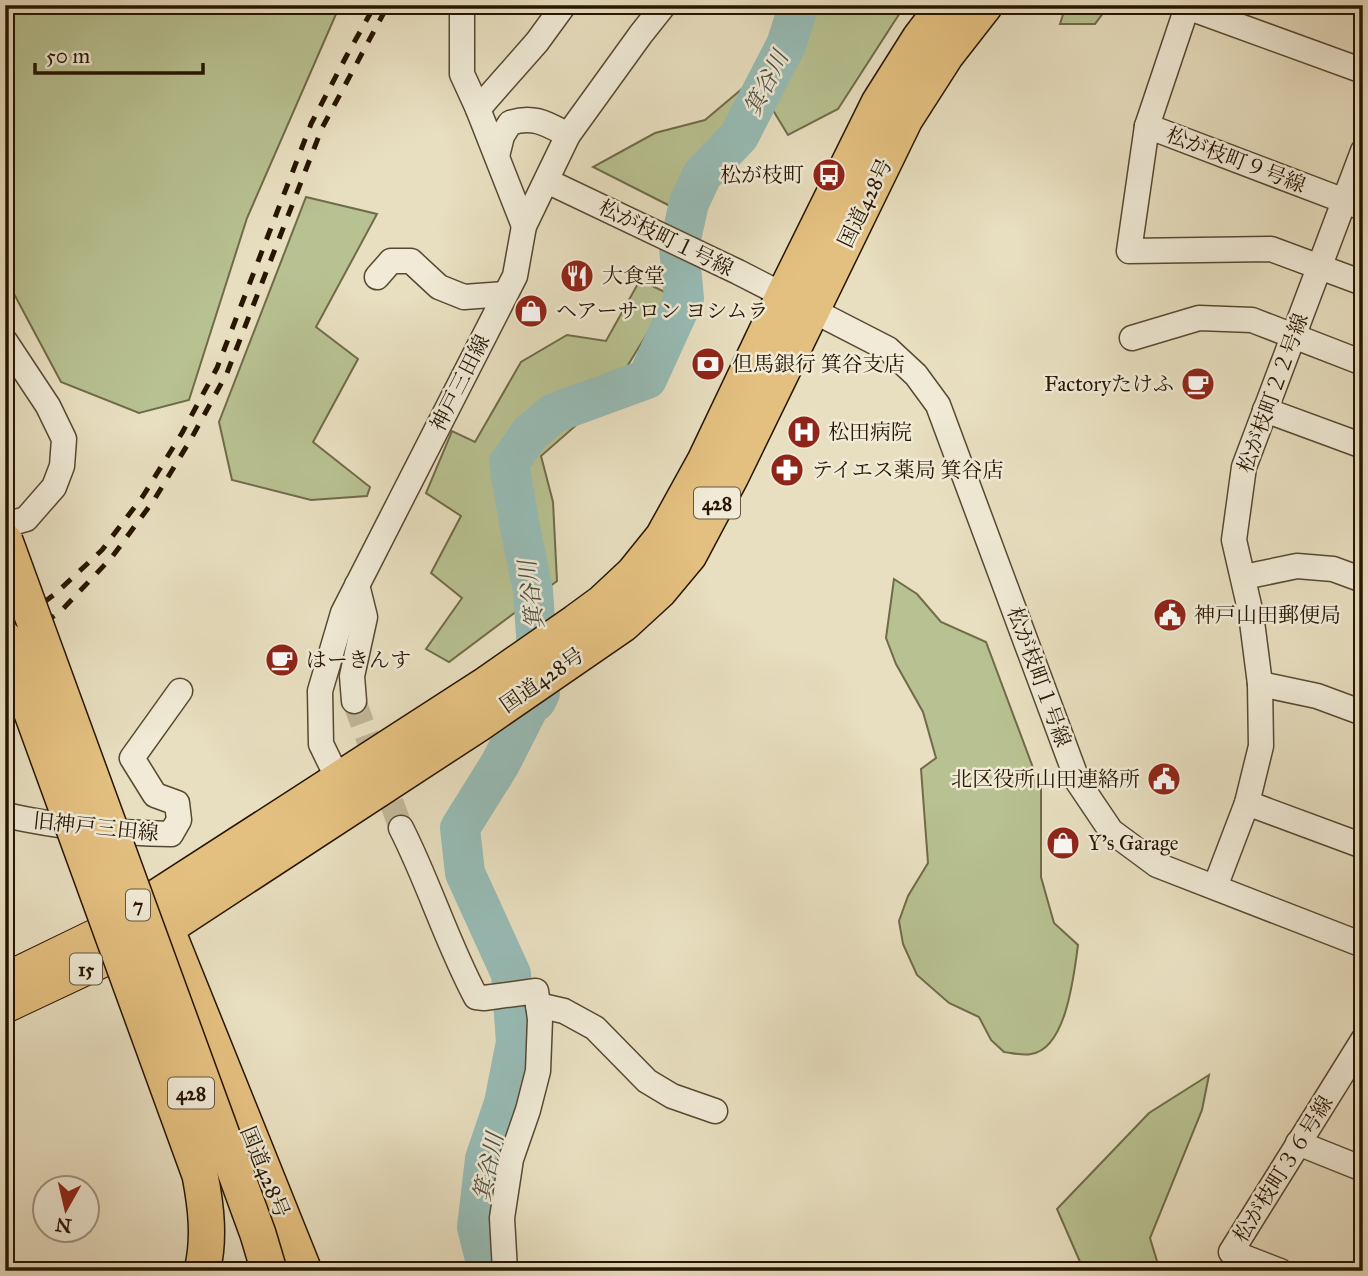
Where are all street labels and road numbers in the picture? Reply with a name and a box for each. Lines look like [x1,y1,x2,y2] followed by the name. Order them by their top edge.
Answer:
[1163,122,1309,198] street label: 松が枝町９号線
[832,154,898,252] street label: 国道428号
[594,194,738,282] street label: 松が枝町１号線
[1232,310,1314,476] street label: 松が枝町２２号線
[425,330,495,436] street label: 神戸三田線
[694,488,740,518] road number: 428
[1002,603,1076,751] street label: 松が枝町１号線
[495,642,589,718] street label: 国道428号
[32,807,160,847] street label: 旧神戸三田線
[126,890,150,920] road number: 7
[70,953,102,984] road number: 15
[168,1078,214,1108] road number: 428
[1227,1091,1339,1247] street label: 松が枝町３６号線
[235,1123,295,1221] street label: 国道428号

